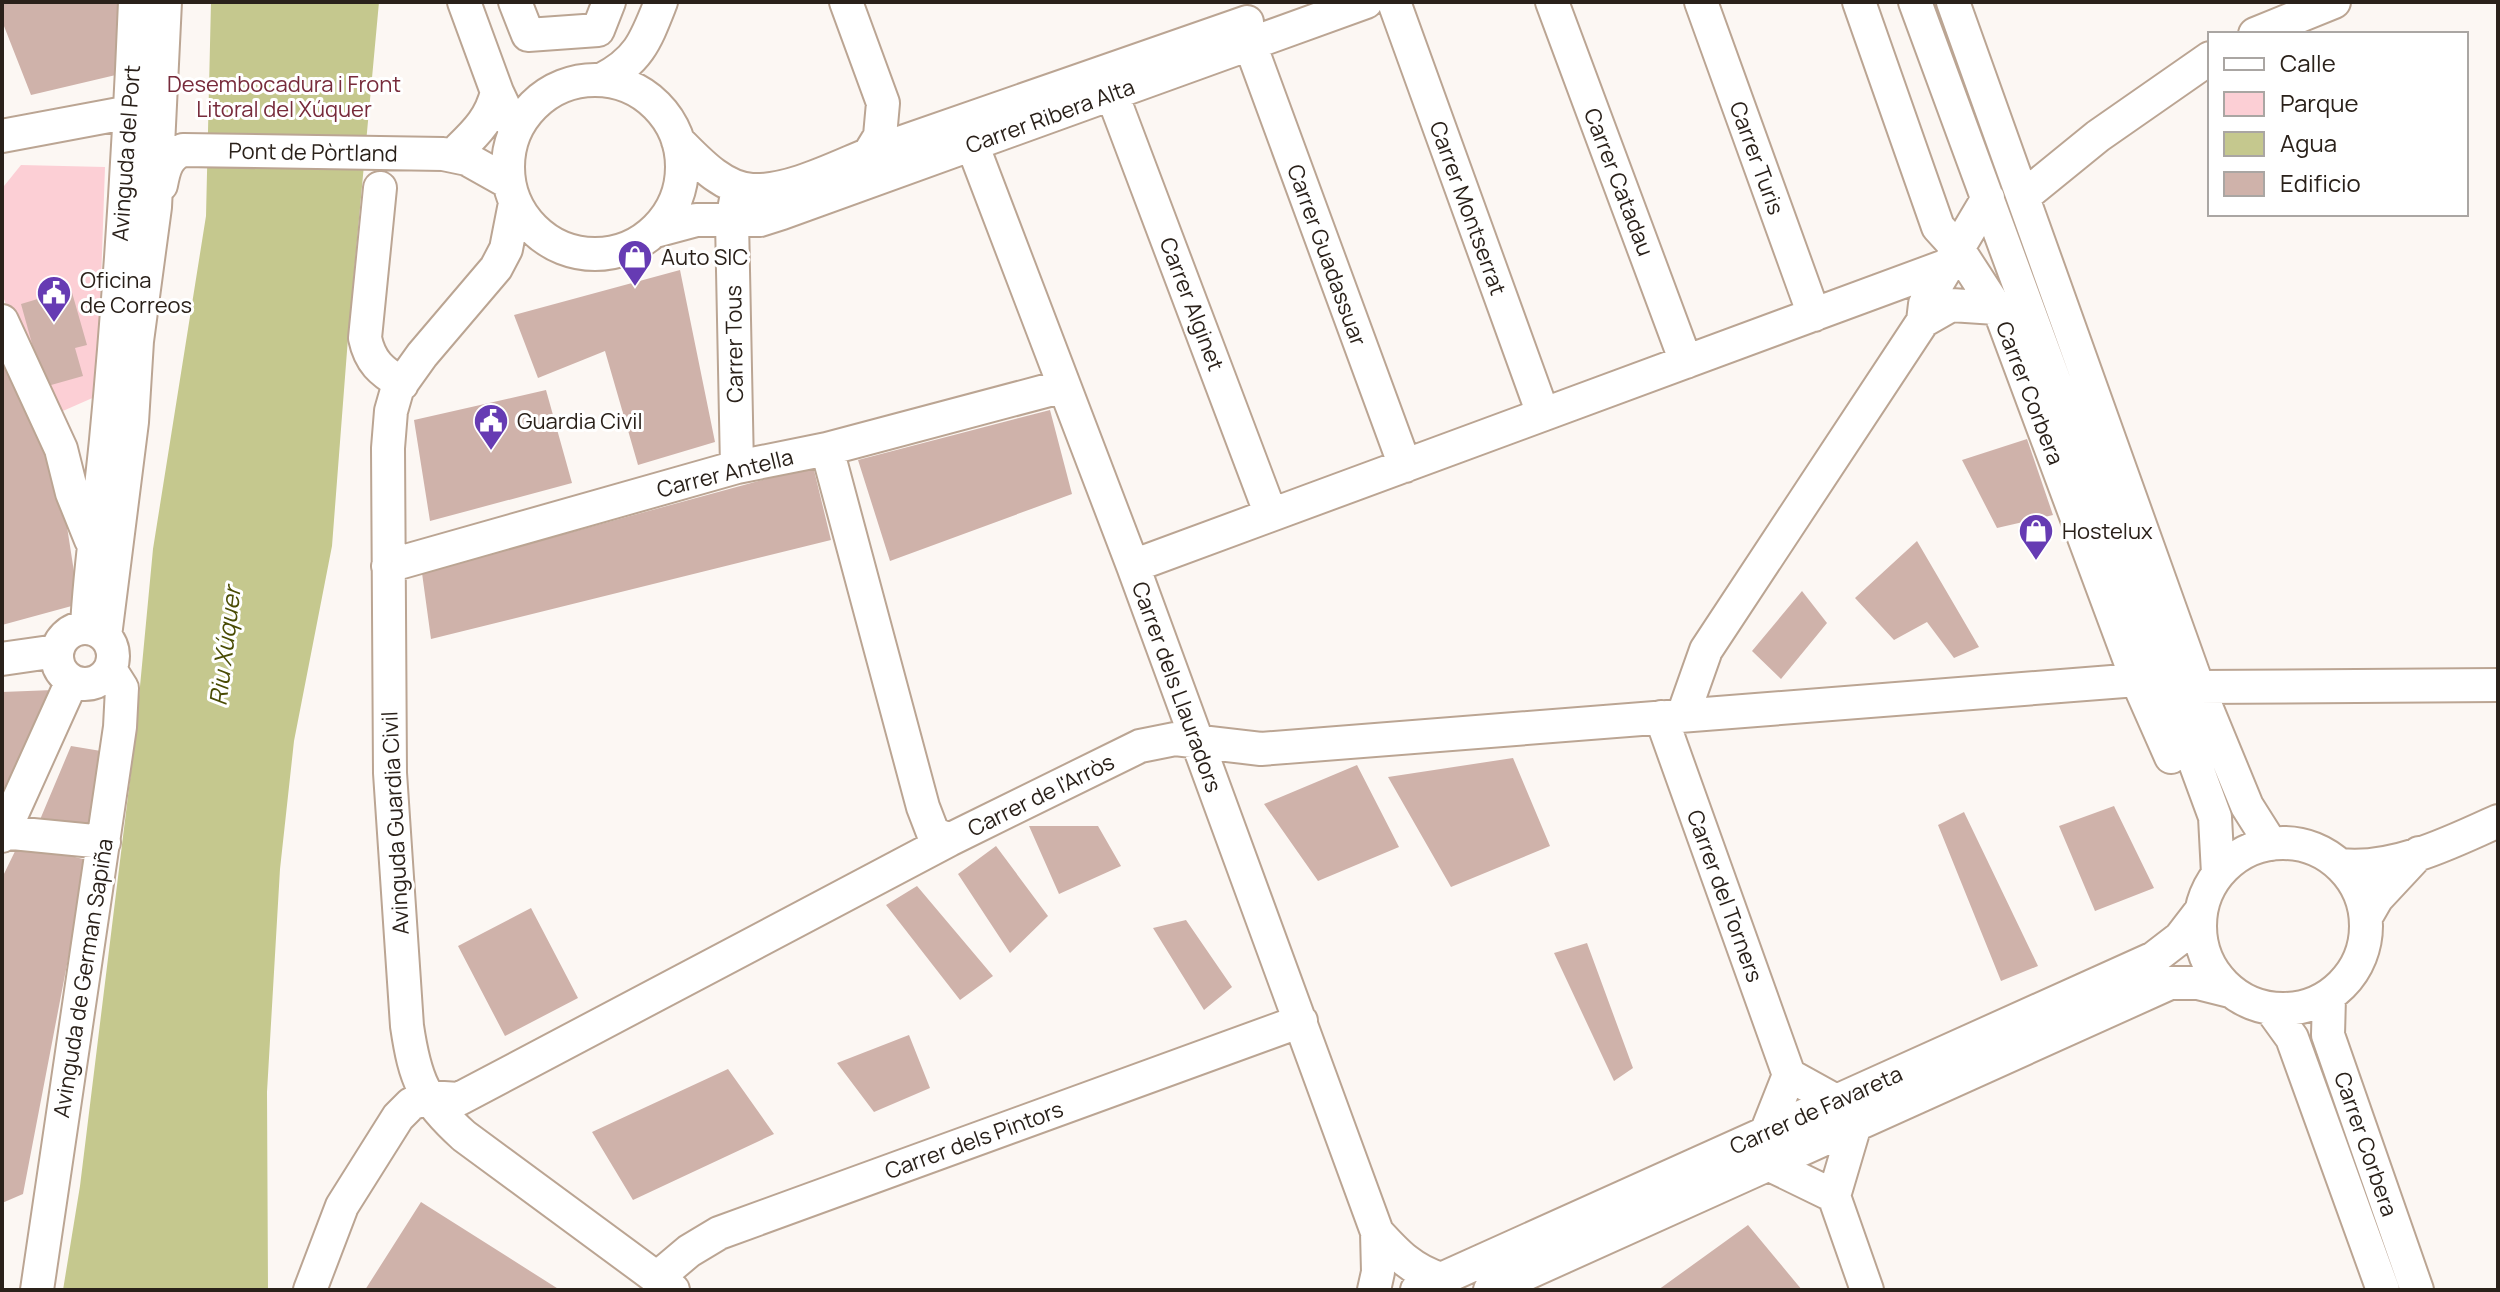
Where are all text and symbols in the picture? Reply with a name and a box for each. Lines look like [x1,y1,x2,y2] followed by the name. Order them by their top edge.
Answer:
[2208,32,2468,216] legend
[2280,46,2336,79] text: Calle
[105,64,147,242] street label: Avinguda del Port
[167,69,401,124] park label: Desembocadura i Front Litoral del Xúquer
[961,71,1139,161] street label: Carrer Ribera Alta
[2280,86,2358,119] text: Parque
[1723,97,1791,219] street label: Carrer Turis
[1577,104,1661,260] street label: Carrer Catadau
[1423,117,1513,299] street label: Carrer Montserrat
[2280,126,2337,159] text: Agua
[228,136,398,168] street label: Pont de Pòrtland
[1280,160,1374,350] street label: Carrer Guadassuar
[2280,166,2361,199] text: Edificio
[1153,233,1231,375] street label: Carrer Alginet
[616,238,654,288] shop icon: Auto SIC
[661,242,748,272] place label: Auto SIC
[80,265,192,320] place label: Oficina de Correos
[35,274,73,324] public building icon: Oficina de Correos
[718,285,750,403] street label: Carrer Tous
[1989,317,2071,469] street label: Carrer Corbera
[472,402,510,452] public building icon: Guardia Civil
[517,406,643,436] place label: Guardia Civil
[654,442,796,504] street label: Carrer Antella
[2017,512,2055,562] shop icon: Hostelux
[2062,516,2153,546] place label: Hostelux
[1125,577,1229,797] street label: Carrer dels Llauradors
[200,581,248,707] water label: Riu Xúquer
[374,710,416,936] street label: Avinguda Guardia Civil
[963,747,1119,843] street label: Carrer de l'Arròs
[1680,806,1770,986] street label: Carrer del Torners
[46,836,120,1120] street label: Avinguda de German Sapiña
[1725,1059,1907,1161] street label: Carrer de Favareta
[2327,1068,2405,1220] street label: Carrer Corbera
[881,1094,1067,1186] street label: Carrer dels Pintors

